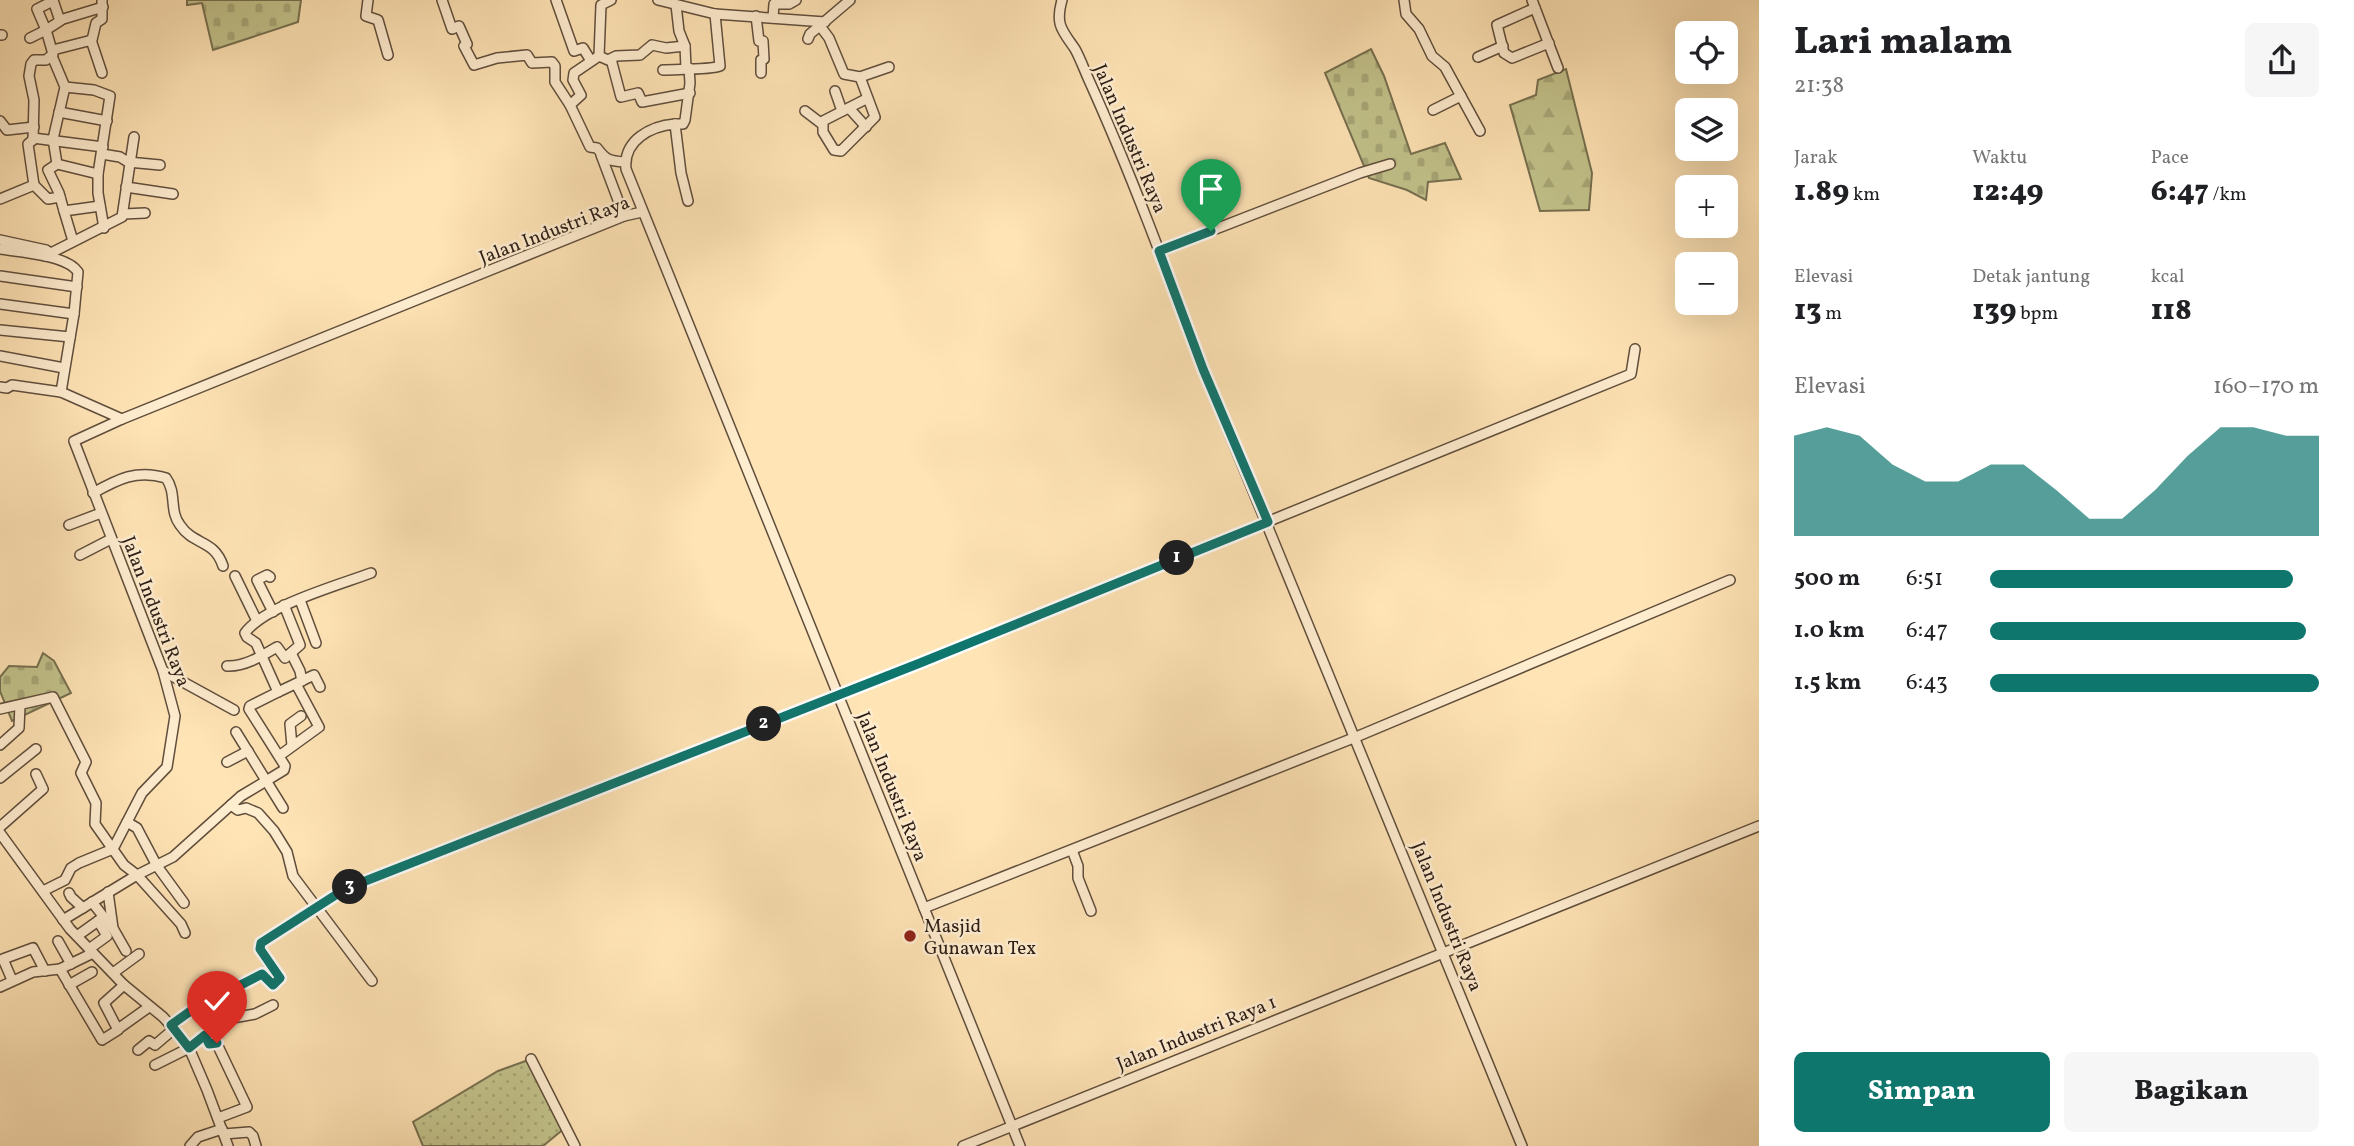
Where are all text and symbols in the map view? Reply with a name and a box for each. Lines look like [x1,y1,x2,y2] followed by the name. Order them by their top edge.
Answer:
[1794,17,2013,70] text: Lari malam
[1675,21,1738,315] map controls
[1675,21,1738,84] button: locate
[2245,23,2319,97] button: share
[1086,60,1172,217] street label: Jalan Industri Raya
[1794,70,1844,102] text: 21:38
[1675,98,1738,161] button: layers
[1794,145,1838,171] text: Jarak
[1972,145,2027,171] text: Waktu
[2151,145,2189,171] text: Pace
[1181,159,1241,231] pin
[1192,170,1230,208] icon: arrive
[1794,171,1849,213] text: 1.89
[1972,171,2044,213] text: 12:49
[2151,171,2209,213] text: 6:47
[1675,175,1738,238] button: +
[1849,182,1880,208] text: km
[2209,182,2247,208] text: /km
[476,190,634,272] street label: Jalan Industri Raya
[1675,252,1738,315] button: −
[1794,264,1853,290] text: Elevasi
[1972,264,2090,290] text: Detak jantung
[2151,264,2184,290] text: kcal
[1794,290,1821,332] text: 13
[1972,290,2016,332] text: 139
[2151,290,2192,332] text: 118
[1821,301,1842,327] text: m
[2016,301,2058,327] text: bpm
[1794,371,1866,403] text: Elevasi
[2213,371,2319,403] text: 160–170 m
[114,533,196,691] street label: Jalan Industri Raya
[1160,540,1194,576] pin: 1
[1173,544,1180,570] text: 1
[1794,563,1860,595] text: 500 m
[1906,563,1943,595] text: 6:51
[1794,615,1865,647] text: 1.0 km
[1906,615,1948,647] text: 6:47
[1794,667,1861,699] text: 1.5 km
[1906,667,1948,699] text: 6:43
[746,706,782,742] pin: 2
[849,708,933,866] street label: Jalan Industri Raya
[759,710,768,736] text: 2
[1404,838,1488,996] street label: Jalan Industri Raya
[332,870,368,904] pin: 3
[345,873,354,899] text: 3
[924,914,1036,962] place label: Masjid Gunawan Tex
[902,928,918,944] marker: Masjid Gunawan Tex
[187,971,247,1043] pin
[198,982,236,1020] icon: check
[1113,990,1281,1078] street label: Jalan Industri Raya 1
[1794,1052,2050,1132] button: Simpan
[2064,1052,2319,1132] button: Bagikan

